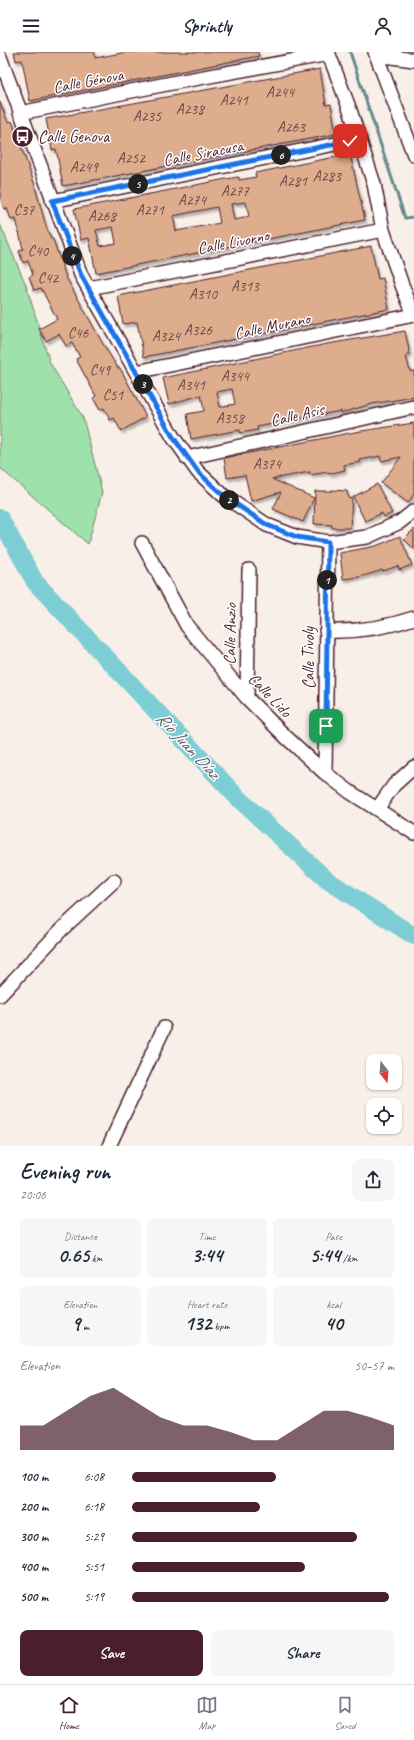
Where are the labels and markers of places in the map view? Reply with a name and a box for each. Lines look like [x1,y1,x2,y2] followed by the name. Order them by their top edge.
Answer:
[9,123,35,149] bus stop icon: Calle Genova
[333,124,367,158] pin
[38,126,110,147] place label: Calle Genova
[271,145,291,165] pin: 6
[128,174,148,194] pin: 5
[62,246,82,266] pin: 4
[133,374,153,394] pin: 3
[219,490,239,510] pin: 2
[317,570,337,590] pin: 1
[309,709,343,743] pin

